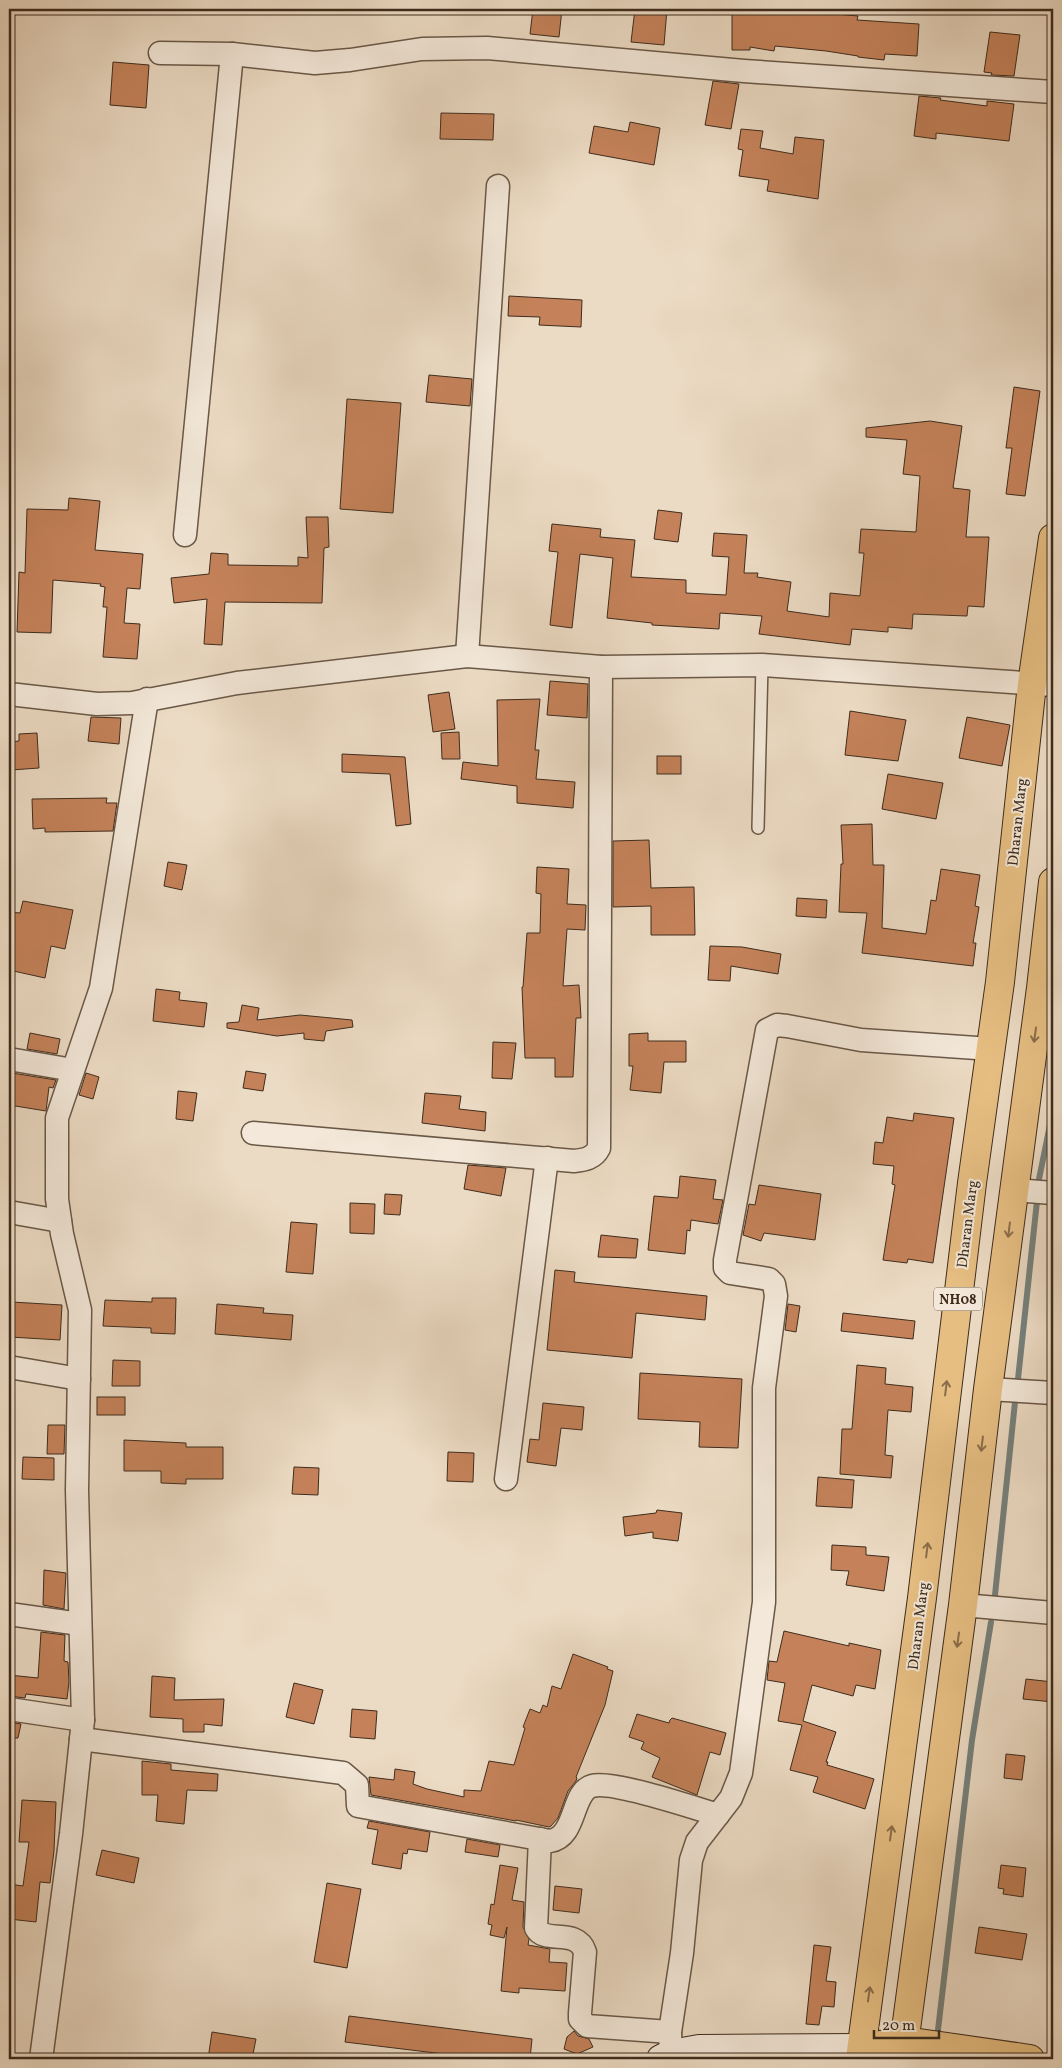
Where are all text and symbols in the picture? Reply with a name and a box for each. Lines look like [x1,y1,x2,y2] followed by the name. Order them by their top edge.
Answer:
[1003,777,1034,867] street label: Dharan Marg
[1030,1026,1040,1042] one-way arrow
[953,1179,984,1269] street label: Dharan Marg
[1004,1222,1014,1238] one-way arrow
[934,1288,982,1310] road number: NH08
[941,1381,951,1397] one-way arrow
[977,1435,987,1451] one-way arrow
[922,1542,932,1558] one-way arrow
[904,1581,935,1671] street label: Dharan Marg
[953,1631,963,1647] one-way arrow
[886,1825,896,1841] one-way arrow
[865,1986,875,2002] one-way arrow
[874,2008,940,2040] scale bar
[882,2016,915,2037] text: 20 m

